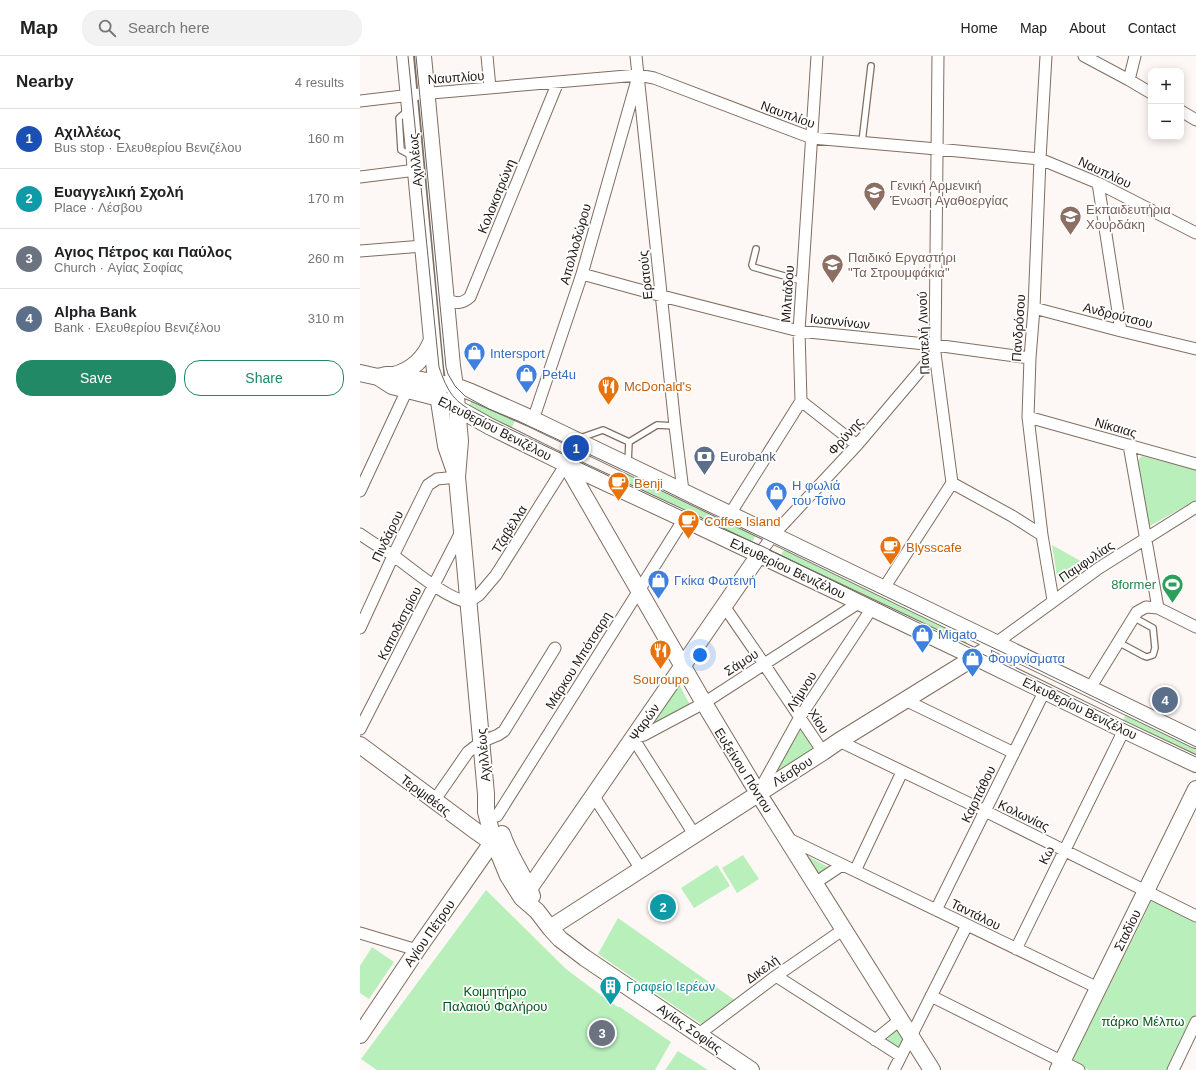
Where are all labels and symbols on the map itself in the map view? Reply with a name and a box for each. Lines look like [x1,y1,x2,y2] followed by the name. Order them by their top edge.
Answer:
[427,68,485,87] street label: Ναυπλίου
[759,98,817,131] street label: Ναυπλίου
[406,133,425,187] street label: Αχιλλέως
[1076,154,1134,191] street label: Ναυπλίου
[475,157,518,236] street label: Κολοκοτρώνη
[889,178,1008,208] place label: Γενική Αρμενική Ένωση Αγαθοεργίας
[861,179,887,212] school or university icon: Γενική Αρμενική Ένωση Αγαθοεργίας
[557,202,594,286] street label: Απολλοδώρου
[1086,202,1171,232] place label: Εκπαιδευτήρια Χουρδάκη
[1057,203,1083,236] school or university icon: Εκπαιδευτήρια Χουρδάκη
[635,250,656,300] street label: Ερατούς
[848,250,956,280] place label: Παιδικό Εργαστήρι "Τα Στρουμφάκια"
[819,251,845,284] school or university icon: Παιδικό Εργαστήρι "Τα Στρουμφάκια"
[778,265,797,323] street label: Μιλτιάδου
[915,291,932,375] street label: Παντελή Λινού
[1009,294,1028,362] street label: Πανδρόσου
[1082,300,1154,331] street label: Ανδρούτσου
[809,311,871,332] street label: Ιωαννίνων
[462,340,488,373] shop icon: Intersport
[490,346,545,361] place label: Intersport
[514,361,540,394] shop icon: Pet4u
[542,367,576,382] place label: Pet4u
[595,373,621,406] restaurant icon: McDonald's
[624,379,692,394] place label: McDonald's
[436,393,554,464] street label: Ελευθερίου Βενιζέλου
[1093,414,1139,441] street label: Νίκαιας
[825,415,866,458] street label: Φρύνης
[563,433,589,463] pin: 1
[691,443,717,476] bank icon: Eurobank
[720,449,776,464] place label: Eurobank
[605,470,631,503] cafe icon: Benji
[634,476,663,491] place label: Benji
[792,478,846,508] place label: Η φωλιά του Τσίνο
[764,479,790,512] shop icon: Η φωλιά του Τσίνο
[489,502,530,556] street label: Τζαβέλλα
[369,508,406,564] street label: Πινδάρου
[676,508,702,541] cafe icon: Coffee Island
[704,514,780,529] place label: Coffee Island
[878,534,904,567] cafe icon: Blysscafe
[728,535,848,602] street label: Ελευθερίου Βενιζέλου
[1056,538,1117,585] street label: Παμφυλίας
[906,540,962,555] place label: Blysscafe
[645,567,671,600] shop icon: Γκίκα Φωτεινή
[1159,571,1185,604] sports icon: 8former
[674,573,756,588] place label: Γκίκα Φωτεινή
[1111,577,1157,592] place label: 8former
[375,584,424,662] street label: Καποδιστρίου
[542,609,614,712] street label: Μάρκου Μπότσαρη
[909,621,935,654] shop icon: Migato
[938,627,977,642] place label: Migato
[648,638,674,671] restaurant icon: Souroupo
[690,645,710,665] your location
[960,645,986,678] shop icon: Φουρνίσματα
[722,646,761,679] street label: Σάμου
[988,651,1065,666] place label: Φουρνίσματα
[783,669,820,714] street label: Λήμνου
[633,672,689,687] place label: Souroupo
[1020,674,1139,743] street label: Ελευθερίου Βενιζέλου
[1152,685,1178,715] pin: 4
[626,701,663,744] street label: Ψαρών
[805,706,832,736] street label: Χίου
[711,725,776,815] street label: Ευξείνου Πόντου
[474,728,493,782] street label: Αχιλλέως
[769,753,815,790] street label: Λέσβου
[958,763,999,825] street label: Καρπάθου
[398,772,454,819] street label: Τερψιθέας
[996,797,1052,834] street label: Κολωνίας
[1036,844,1057,867] street label: Κω
[650,892,676,922] pin: 2
[948,896,1003,933] street label: Ταντάλου
[401,897,458,969] street label: Αγίου Πέτρου
[1111,907,1144,953] street label: Σταδίου
[743,952,782,987] street label: Δικελή
[597,973,623,1006] building icon: Γραφείο Ιερέων
[626,979,715,994] place label: Γραφείο Ιερέων
[443,984,547,1014] park label: Κοιμητήριο Παλαιού Φαλήρου
[654,1001,725,1056] street label: Αγίας Σοφίας
[1102,1014,1184,1029] park label: πάρκο Μέλπω
[589,1018,615,1048] pin: 3

